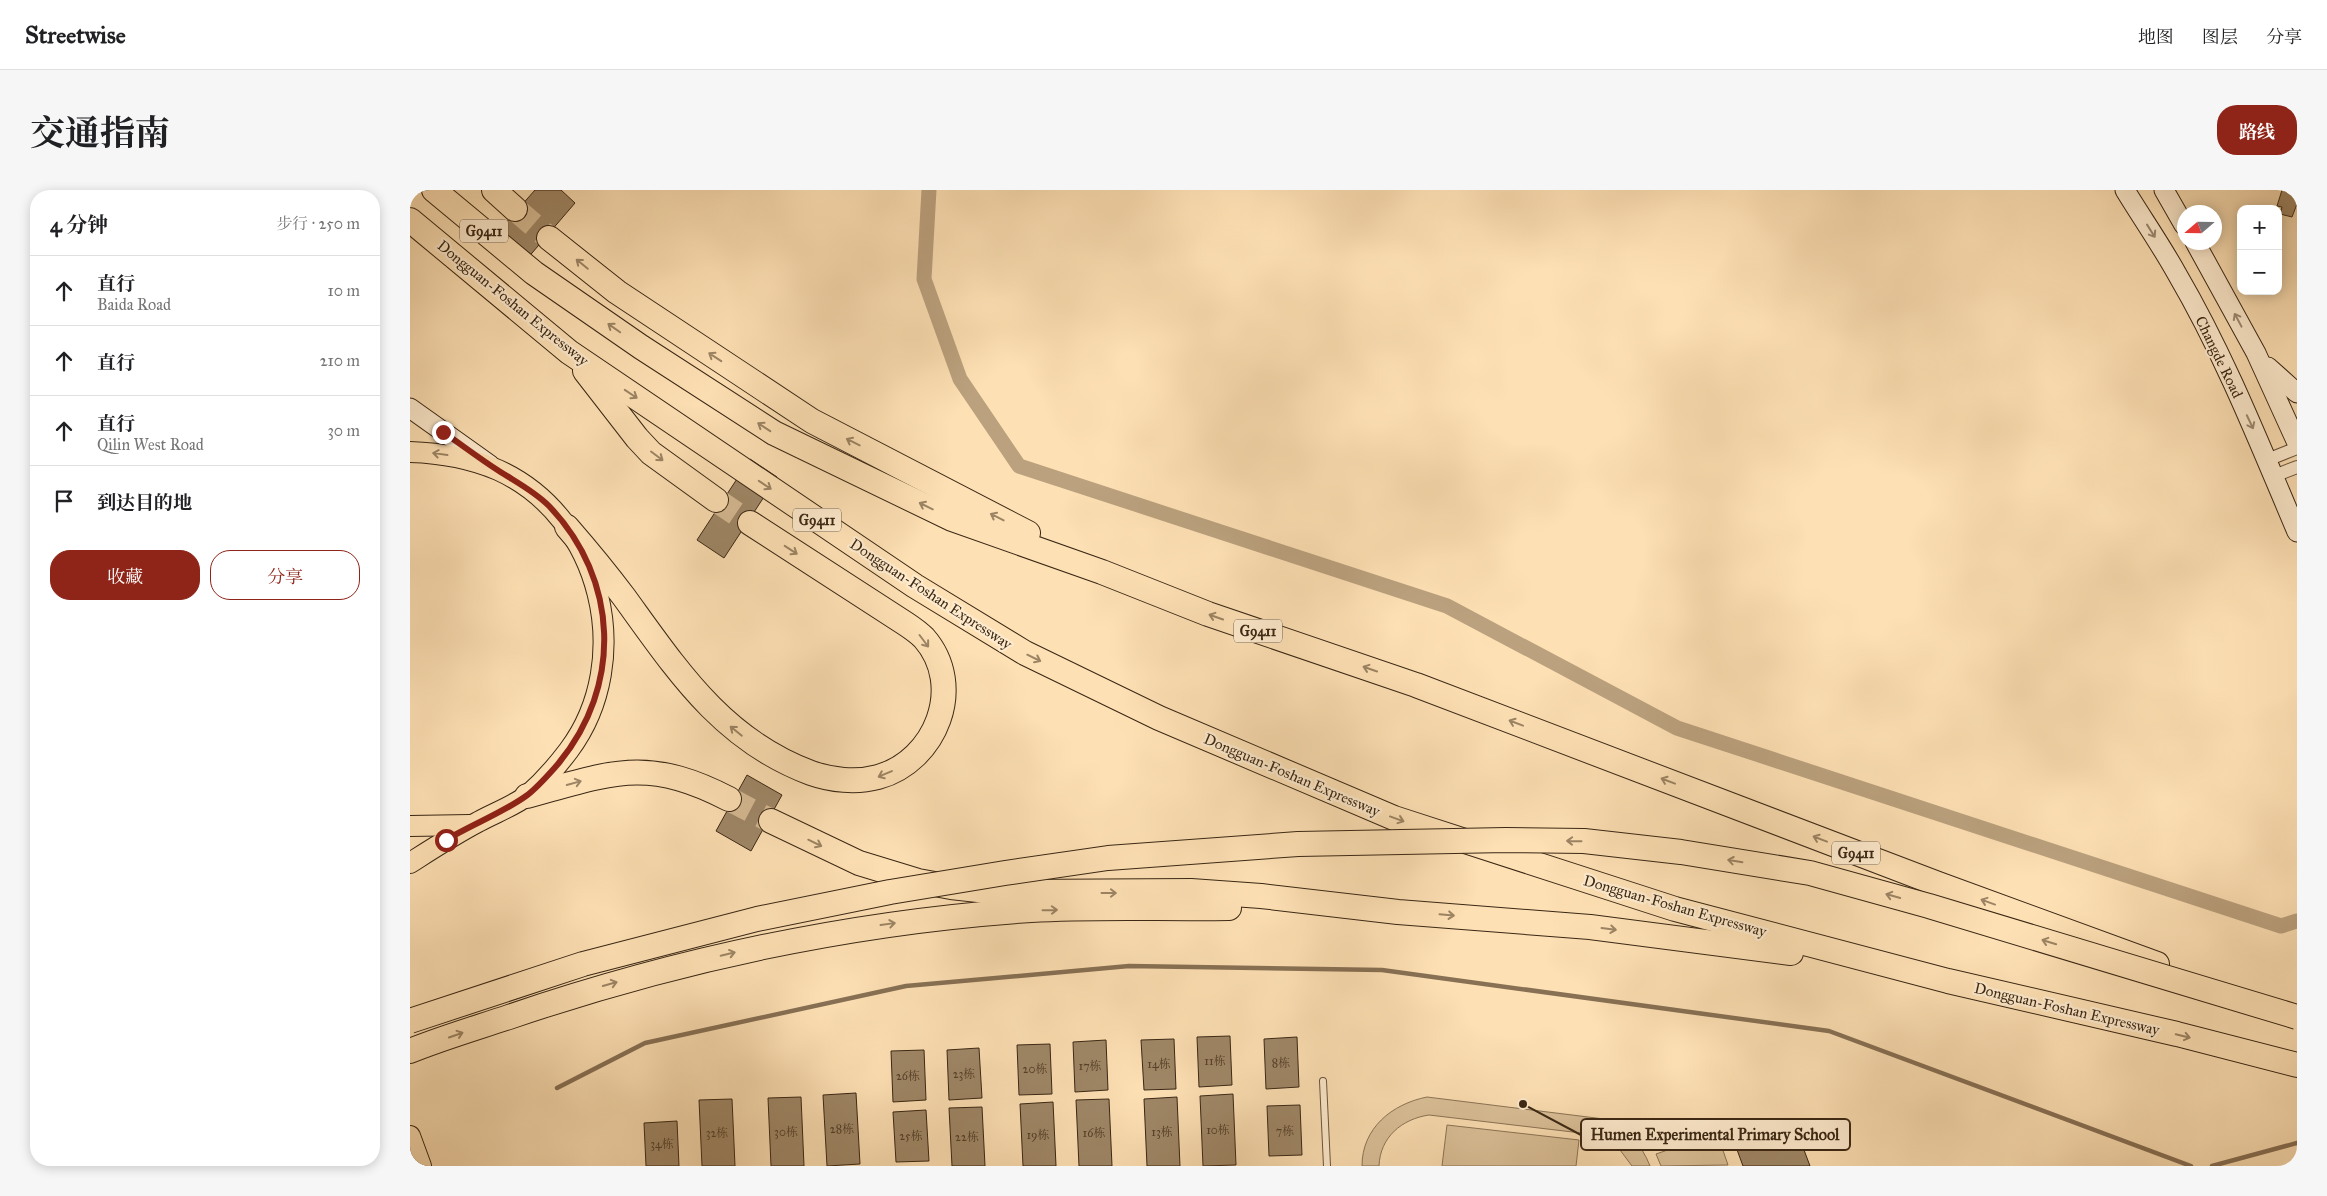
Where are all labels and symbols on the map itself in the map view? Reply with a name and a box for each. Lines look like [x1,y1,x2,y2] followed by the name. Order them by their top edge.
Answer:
[2177,205,2222,250] north arrow
[460,219,508,242] road number: G9411
[2146,224,2156,238] one-way arrow
[434,236,593,370] street label: Dongguan-Foshan Expressway
[575,259,588,270] one-way arrow
[2191,313,2247,401] street label: Changde Road
[2233,313,2242,328] one-way arrow
[607,323,621,333] one-way arrow
[708,352,722,362] one-way arrow
[623,389,637,399] one-way arrow
[2246,414,2256,429] one-way arrow
[432,421,455,444] route end
[758,421,772,431] one-way arrow
[846,437,861,446] one-way arrow
[433,449,449,459] one-way arrow
[650,451,663,462] one-way arrow
[758,480,772,490] one-way arrow
[918,501,933,511] one-way arrow
[793,508,841,532] road number: G9411
[990,512,1005,521] one-way arrow
[847,535,1016,654] street label: Dongguan-Foshan Expressway
[784,544,798,555] one-way arrow
[1209,612,1224,621] one-way arrow
[1234,620,1282,642] road number: G9411
[919,635,930,648] one-way arrow
[1026,654,1041,663] one-way arrow
[1362,664,1378,674] one-way arrow
[1509,718,1524,728] one-way arrow
[730,725,743,736] one-way arrow
[1201,730,1384,821] street label: Dongguan-Foshan Expressway
[878,769,893,779] one-way arrow
[1661,776,1676,785] one-way arrow
[565,778,581,788] one-way arrow
[1389,815,1404,824] one-way arrow
[435,829,458,852] route start
[1813,834,1828,843] one-way arrow
[1566,836,1582,846] one-way arrow
[807,839,822,849] one-way arrow
[1832,841,1880,864] road number: G9411
[1727,855,1743,865] one-way arrow
[1581,871,1770,941] street label: Dongguan-Foshan Expressway
[1101,888,1117,898] one-way arrow
[1886,891,1902,900] one-way arrow
[1981,897,1997,906] one-way arrow
[1041,905,1057,915] one-way arrow
[1439,911,1455,920] one-way arrow
[879,919,895,929] one-way arrow
[1600,924,1616,934] one-way arrow
[2042,937,2058,947] one-way arrow
[719,948,735,958] one-way arrow
[602,978,618,988] one-way arrow
[1973,979,2162,1039] street label: Dongguan-Foshan Expressway
[448,1030,463,1039] one-way arrow
[2175,1032,2191,1041] one-way arrow
[1204,1054,1226,1068] house number: 11栋
[1272,1056,1290,1070] house number: 8栋
[1147,1057,1171,1071] house number: 14栋
[1078,1059,1102,1073] house number: 17栋
[1023,1062,1047,1076] house number: 20栋
[953,1067,975,1081] house number: 23栋
[896,1069,920,1083] house number: 26栋
[1581,1119,1850,1150] callout: Humen Experimental Primary School
[830,1122,854,1136] house number: 28栋
[1206,1123,1230,1137] house number: 10栋
[1276,1124,1294,1138] house number: 7栋
[774,1125,798,1139] house number: 30栋
[1151,1125,1173,1139] house number: 13栋
[1591,1125,1840,1145] text: Humen Experimental Primary School
[706,1126,728,1140] house number: 32栋
[1083,1126,1105,1140] house number: 16栋
[1026,1128,1050,1142] house number: 19栋
[899,1129,923,1143] house number: 25栋
[955,1130,979,1144] house number: 22栋
[650,1137,674,1151] house number: 34栋

